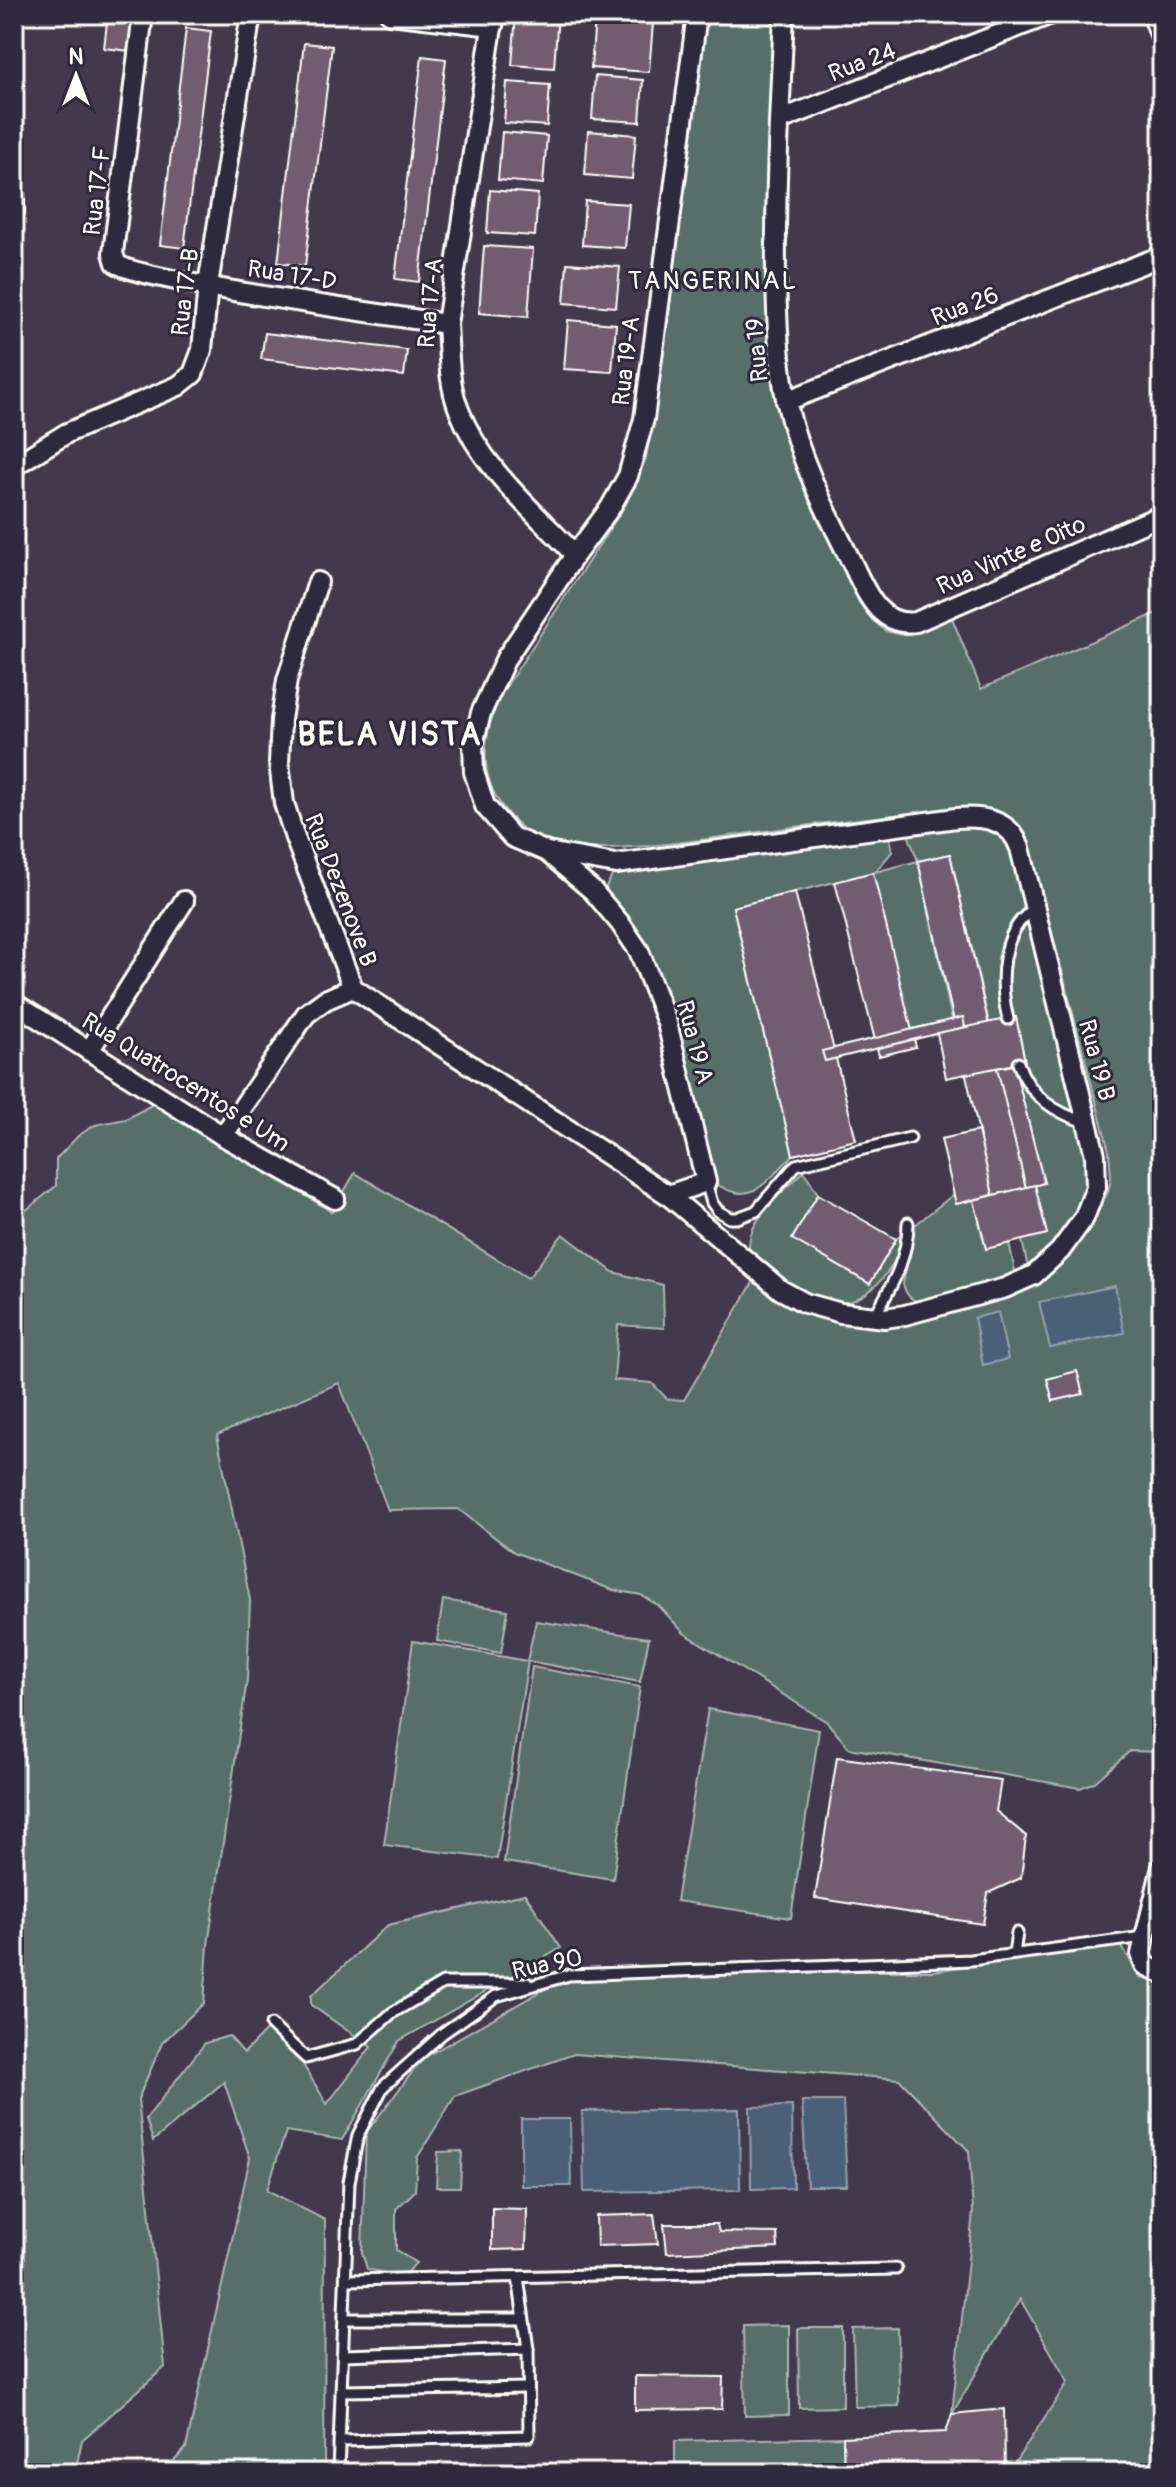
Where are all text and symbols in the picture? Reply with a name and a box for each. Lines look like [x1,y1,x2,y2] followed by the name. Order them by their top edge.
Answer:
[36,36,116,116] north arrow
[824,36,900,88] street label: Rua 24
[69,43,84,71] text: N
[78,145,117,237] street label: Rua 17-F
[166,247,205,338] street label: Rua 17-B
[245,254,338,297] street label: Rua 17-D
[412,257,449,349] street label: Rua 17-A
[628,265,798,297] district label: TANGERINAL
[927,280,1003,332] street label: Rua 26
[607,315,646,407] street label: Rua 19-A
[740,317,775,383] street label: Rua 19
[932,510,1090,601] street label: Rua Vinte e Oito
[298,715,482,755] district label: BELA VISTA
[298,810,383,971] street label: Rua Dezenove B
[670,997,720,1087] street label: Rua 19 A
[76,1007,295,1158] street label: Rua Quatrocentos e Um
[1072,1016,1121,1104] street label: Rua 19 B
[509,1943,585,1986] street label: Rua 90

